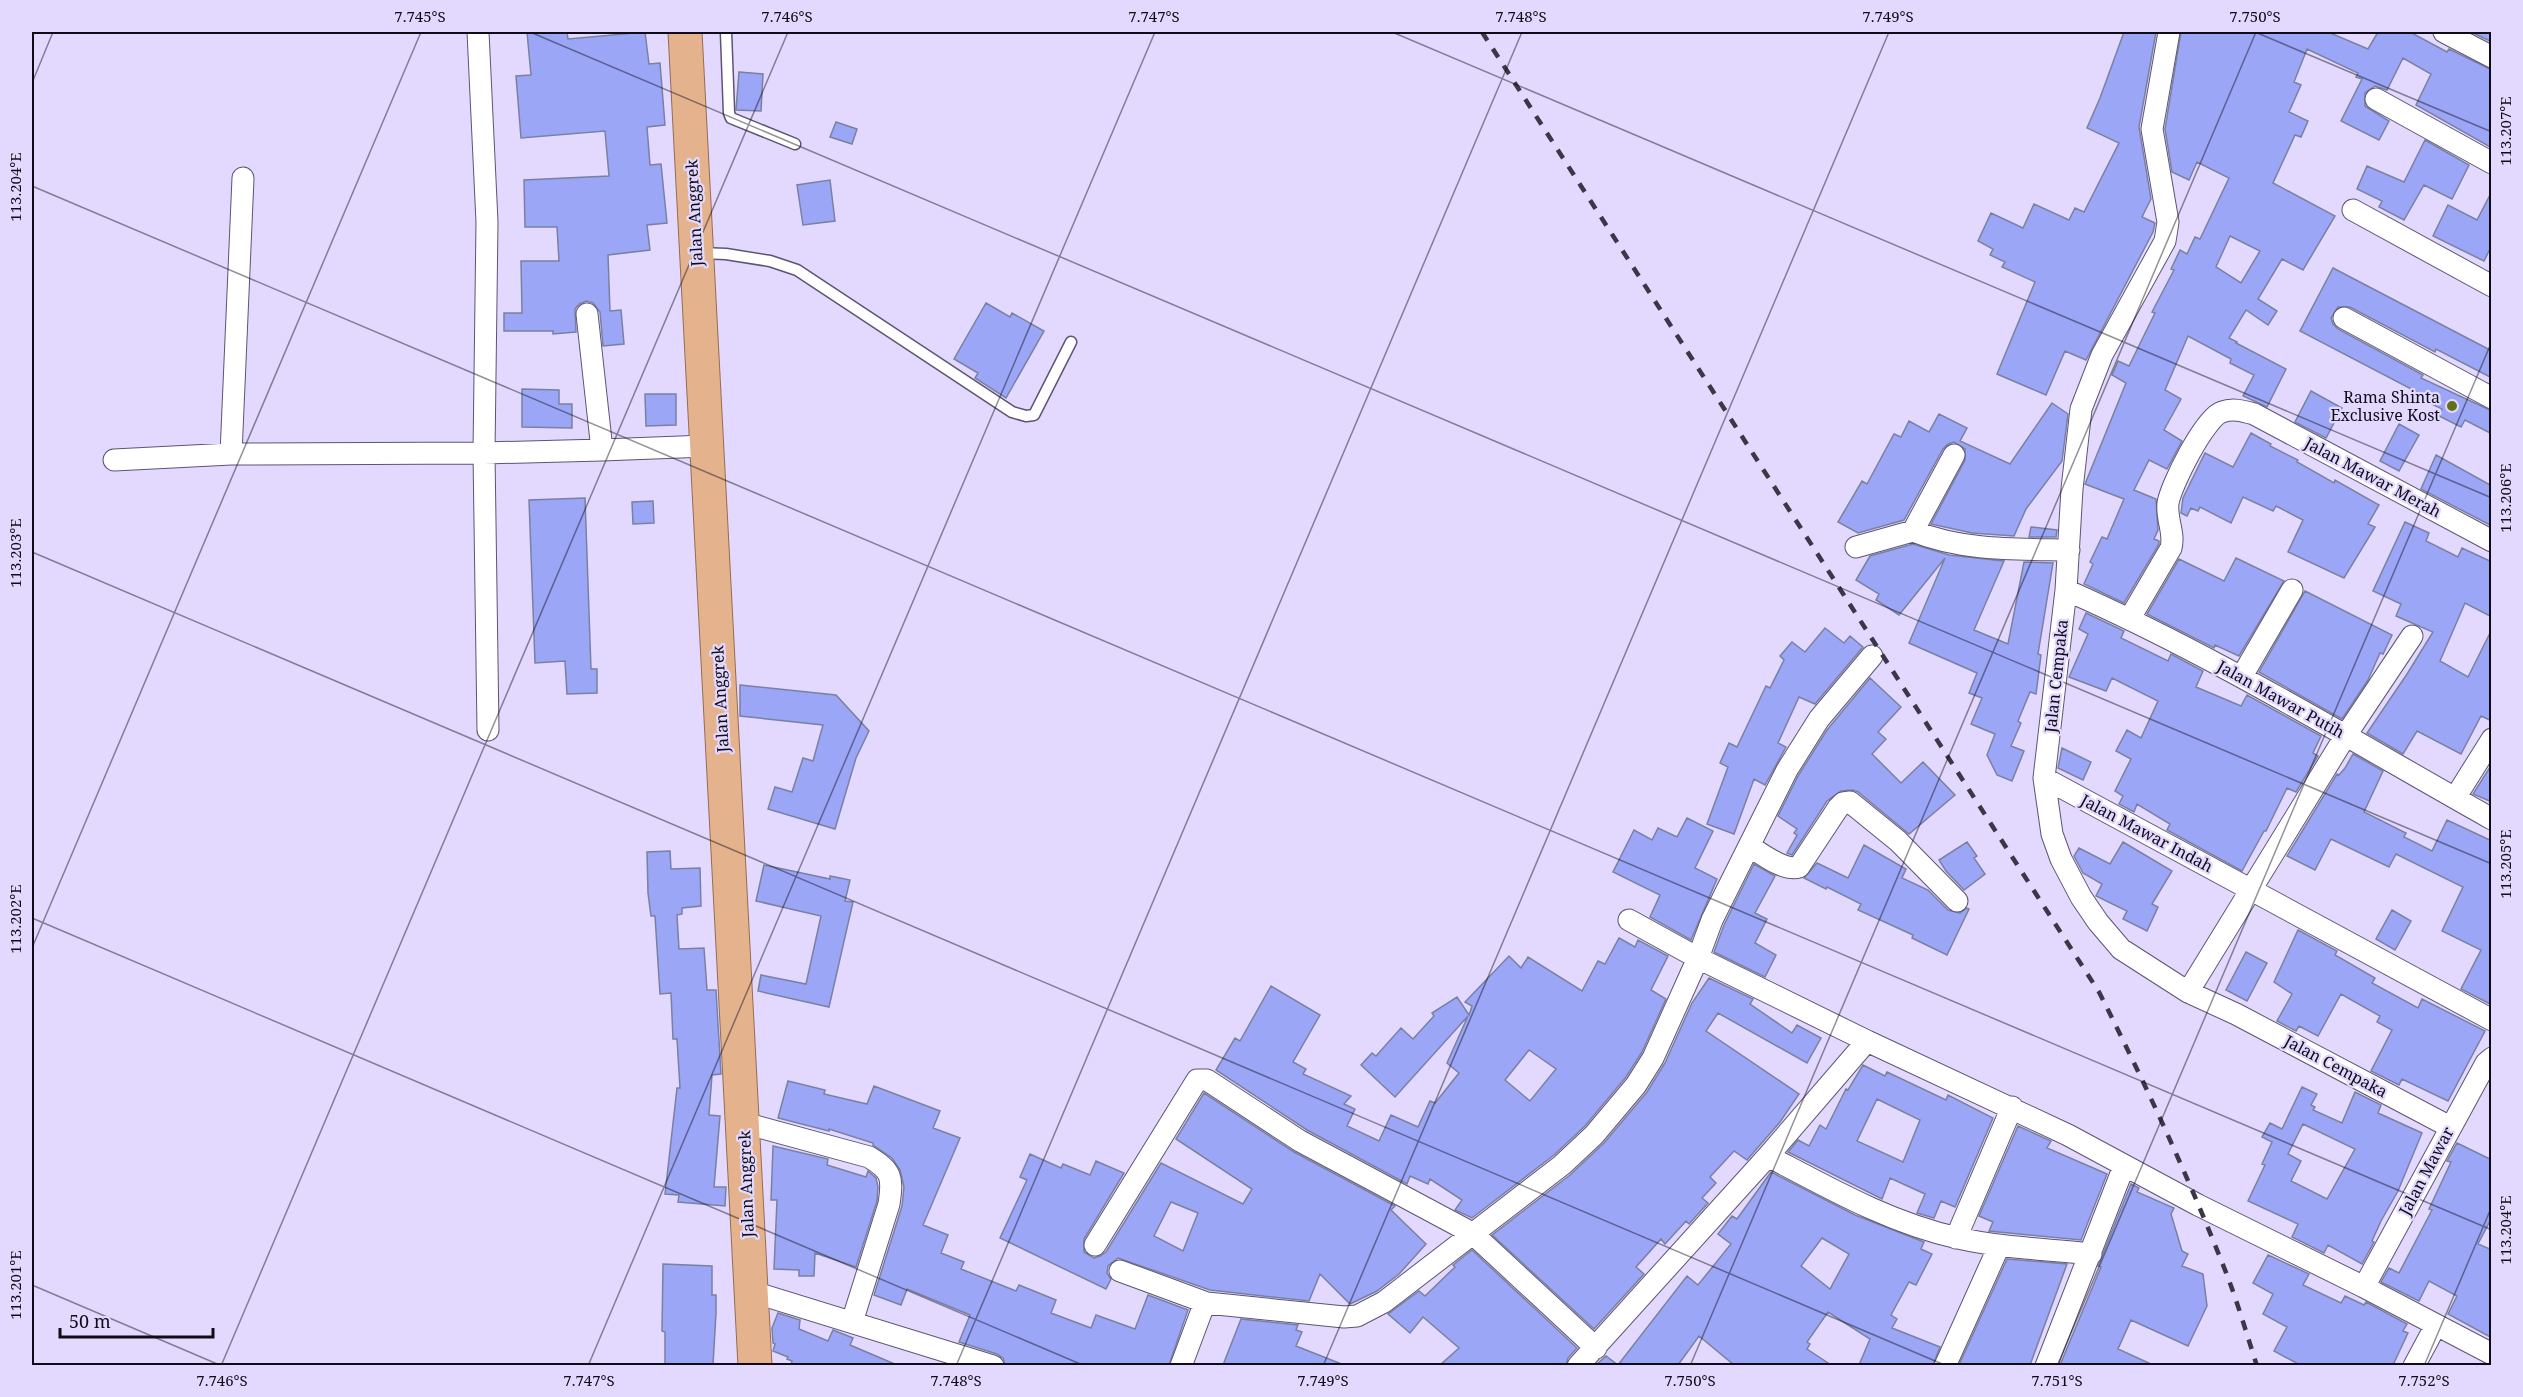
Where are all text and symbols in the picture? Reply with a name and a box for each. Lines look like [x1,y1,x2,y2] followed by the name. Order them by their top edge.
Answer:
[394,6,446,26] text: 7.745°S
[761,6,813,26] text: 7.746°S
[1128,6,1180,26] text: 7.747°S
[1495,6,1547,26] text: 7.748°S
[1862,6,1914,26] text: 7.749°S
[2229,6,2281,26] text: 7.750°S
[2495,96,2515,166] text: 113.207°E
[5,152,25,222] text: 113.204°E
[680,158,708,268] street label: Jalan Anggrek
[2331,386,2440,426] place label: Rama Shinta Exclusive Kost
[2445,399,2459,413] marker: Rama Shinta Exclusive Kost
[2300,431,2445,522] street label: Jalan Mawar Merah
[2495,463,2515,533] text: 113.206°E
[5,518,25,588] text: 113.203°E
[2039,618,2073,735] street label: Jalan Cempaka
[706,644,734,754] street label: Jalan Anggrek
[2213,654,2349,743] street label: Jalan Mawar Putih
[2076,788,2217,877] street label: Jalan Mawar Indah
[2495,829,2515,899] text: 113.205°E
[5,884,25,954] text: 113.202°E
[2280,1029,2391,1102] street label: Jalan Cempaka
[2393,1122,2459,1220] street label: Jalan Mawar
[733,1129,759,1239] street label: Jalan Anggrek
[2495,1195,2515,1265] text: 113.204°E
[5,1250,25,1320] text: 113.201°E
[60,1301,213,1339] scale bar
[69,1309,111,1333] text: 50 m
[196,1370,248,1390] text: 7.746°S
[563,1370,615,1390] text: 7.747°S
[930,1370,982,1390] text: 7.748°S
[1297,1370,1349,1390] text: 7.749°S
[1664,1370,1716,1390] text: 7.750°S
[2031,1370,2083,1390] text: 7.751°S
[2398,1370,2450,1390] text: 7.752°S

